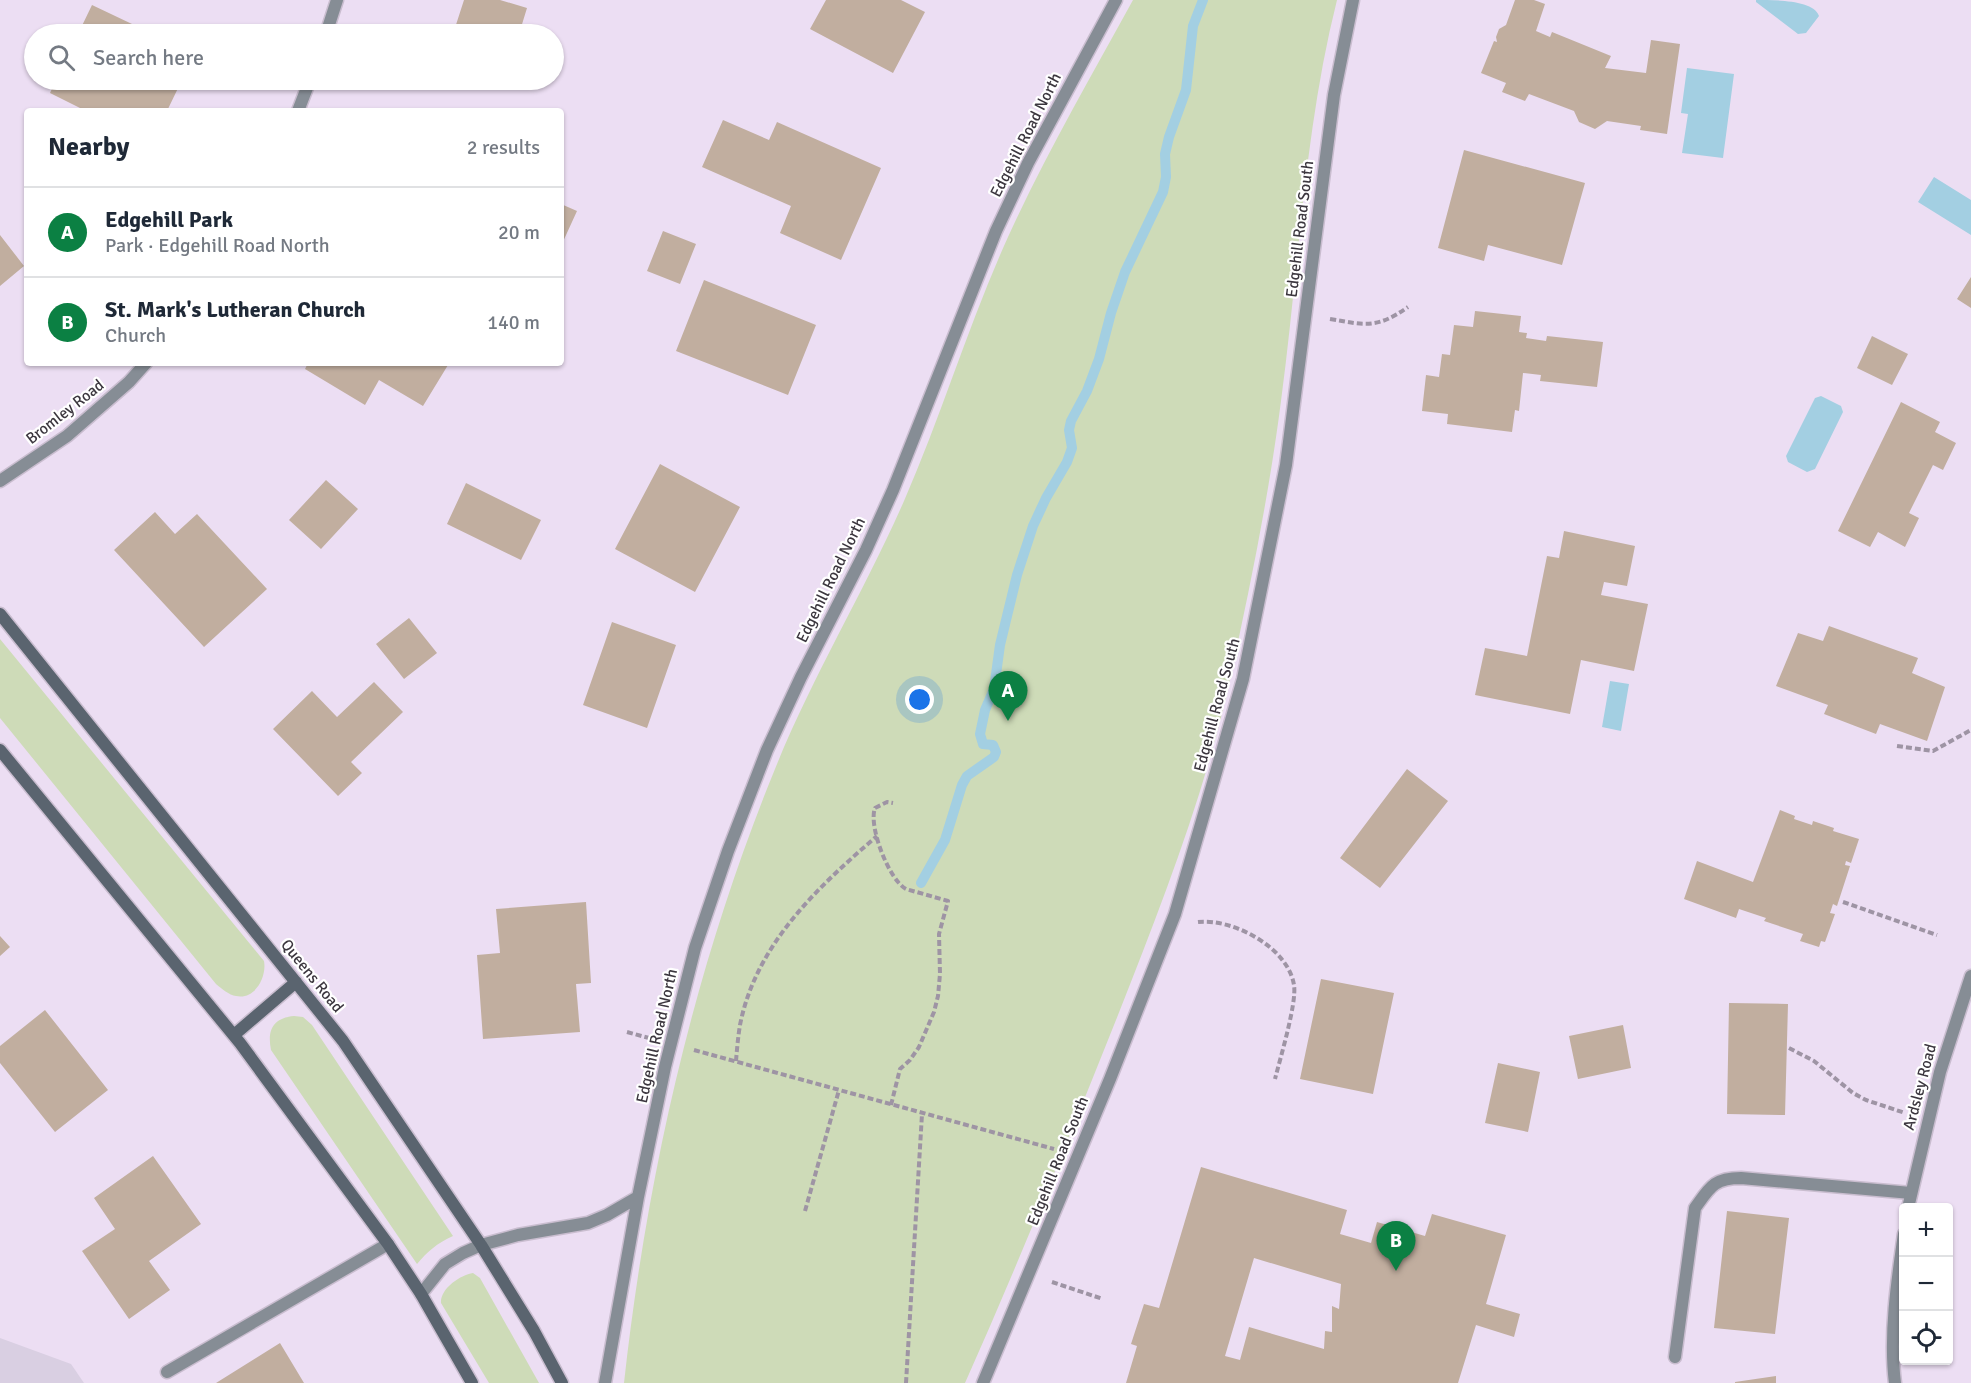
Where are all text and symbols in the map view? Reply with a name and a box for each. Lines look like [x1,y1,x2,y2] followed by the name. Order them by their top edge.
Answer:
[24,24,564,90] search box
[45,41,78,74] icon: search
[93,44,204,71] text: Search here
[986,69,1066,201] street label: Edgehill Road North
[48,131,129,163] text: Nearby
[467,135,540,160] text: 2 results
[1282,159,1318,299] street label: Edgehill Road South
[105,206,233,233] text: Edgehill Park
[61,220,74,245] text: A
[498,220,540,245] text: 20 m
[105,233,330,258] text: Park · Edgehill Road North
[105,296,366,323] text: St. Mark's Lutheran Church
[61,310,74,335] text: B
[487,310,540,335] text: 140 m
[105,323,166,348] text: Church
[22,375,108,449] street label: Bromley Road
[792,514,870,646] street label: Edgehill Road North
[1190,636,1244,774] street label: Edgehill Road South
[988,672,1028,721] pin: A
[905,685,934,714] your location
[276,935,348,1017] street label: Queens Road
[632,967,682,1105] street label: Edgehill Road North
[1899,1042,1941,1132] street label: Ardsley Road
[1023,1093,1093,1229] street label: Edgehill Road South
[1899,1203,1953,1365] map controls
[1899,1203,1953,1257] button: +
[1376,1222,1416,1271] pin: B
[1899,1257,1953,1311] button: −
[1899,1311,1953,1365] button: locate

